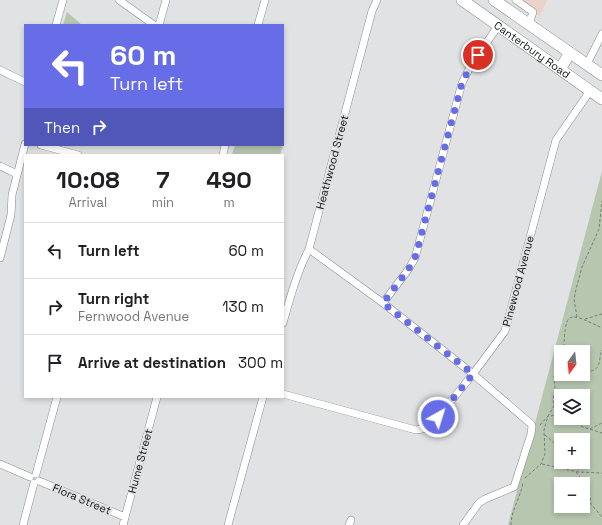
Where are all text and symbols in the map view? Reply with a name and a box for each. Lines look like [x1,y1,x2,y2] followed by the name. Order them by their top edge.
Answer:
[491,18,573,81] street label: Canterbury Road
[110,37,176,73] text: 60 m
[461,38,495,72] pin
[44,40,96,92] icon: left
[467,44,489,66] icon: arrive
[110,72,183,95] text: Turn left
[313,113,351,211] street label: Heathwood Street
[88,116,110,138] icon: right
[44,118,80,137] text: Then
[56,164,120,195] text: 10:08
[156,164,170,195] text: 7
[206,164,252,195] text: 490
[69,194,107,211] text: Arrival
[152,194,174,211] text: min
[223,194,235,211] text: m
[499,234,537,328] street label: Pinewood Avenue
[44,240,66,262] icon: left
[78,241,140,260] text: Turn left
[228,241,264,260] text: 60 m
[78,289,149,308] text: Turn right
[44,296,66,318] icon: right
[222,297,264,316] text: 130 m
[78,308,189,325] text: Fernwood Avenue
[554,345,590,381] north arrow
[554,345,590,513] map controls
[44,352,66,374] icon: arrive
[78,353,226,372] text: Arrive at destination
[238,353,283,372] text: 300 m
[554,389,590,425] button: layers
[417,396,459,438] position arrow
[125,427,155,495] street label: Hume Street
[554,433,590,469] button: +
[554,477,590,513] button: −
[51,480,113,518] street label: Flora Street

